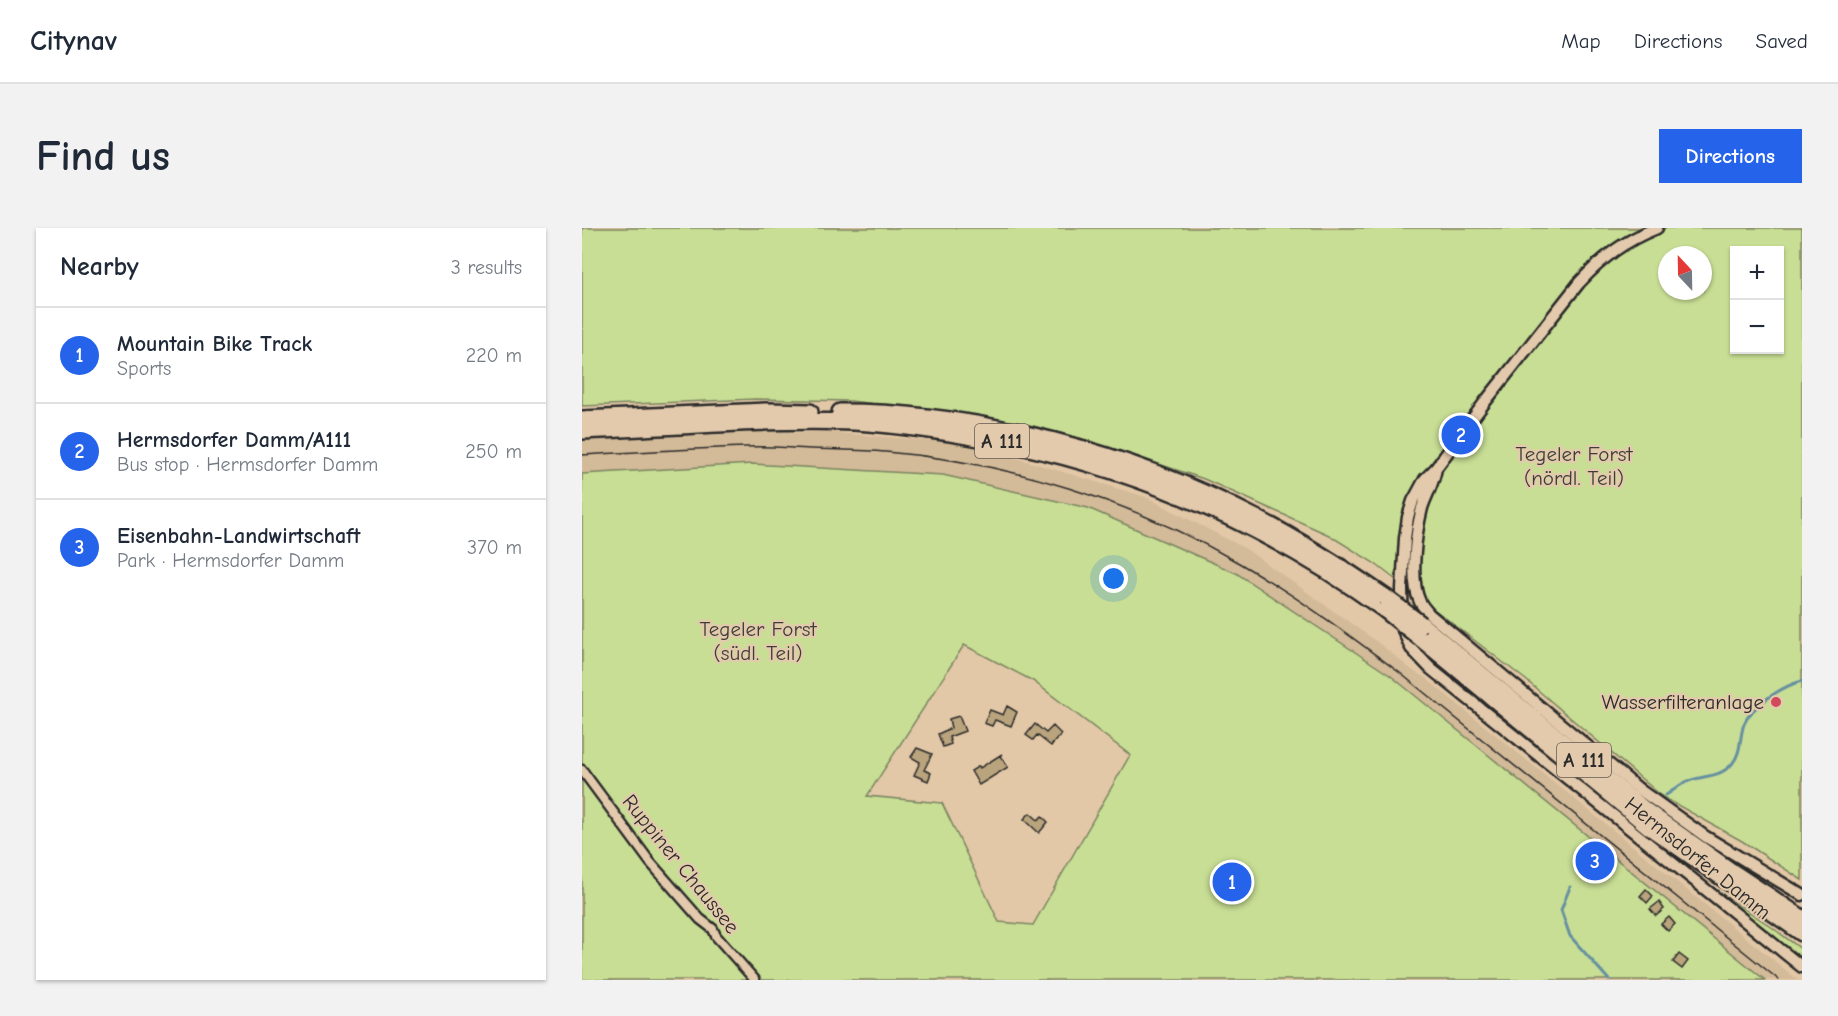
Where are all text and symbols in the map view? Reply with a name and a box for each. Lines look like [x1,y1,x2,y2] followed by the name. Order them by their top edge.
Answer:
[30,25,117,57] text: Citynav
[1561,29,1601,53] text: Map
[1634,29,1723,53] text: Directions
[1756,29,1808,53] text: Saved
[1659,129,1802,183] button: Directions
[36,132,170,181] text: Find us
[1658,246,1712,300] north arrow
[1730,246,1784,354] map controls
[1730,246,1784,300] button: +
[60,252,139,282] text: Nearby
[451,256,522,279] text: 3 results
[1730,300,1784,354] button: −
[117,331,312,357] text: Mountain Bike Track
[76,344,83,367] text: 1
[466,344,522,367] text: 220 m
[117,357,171,380] text: Sports
[1442,412,1480,458] pin: 2
[975,424,1029,458] road number: A 111
[117,427,351,453] text: Hermsdorfer Damm/A111
[75,440,84,463] text: 2
[465,440,522,463] text: 250 m
[1515,442,1634,490] park label: Tegeler Forst (nördl. Teil)
[117,453,378,476] text: Bus stop · Hermsdorfer Damm
[117,523,361,549] text: Eisenbahn-Landwirtschaft
[75,536,84,559] text: 3
[467,536,522,559] text: 370 m
[117,549,344,572] text: Park · Hermsdorfer Damm
[1099,564,1128,593] your location
[699,617,818,665] park label: Tegeler Forst (südl. Teil)
[1602,690,1764,714] place label: Wasserfilteranlage
[1769,695,1783,709] marker: Wasserfilteranlage
[1557,743,1611,777] road number: A 111
[618,790,744,938] street label: Ruppiner Chaussee
[1620,792,1776,924] street label: Hermsdorfer Damm
[1576,838,1614,884] pin: 3
[1212,860,1252,904] pin: 1

